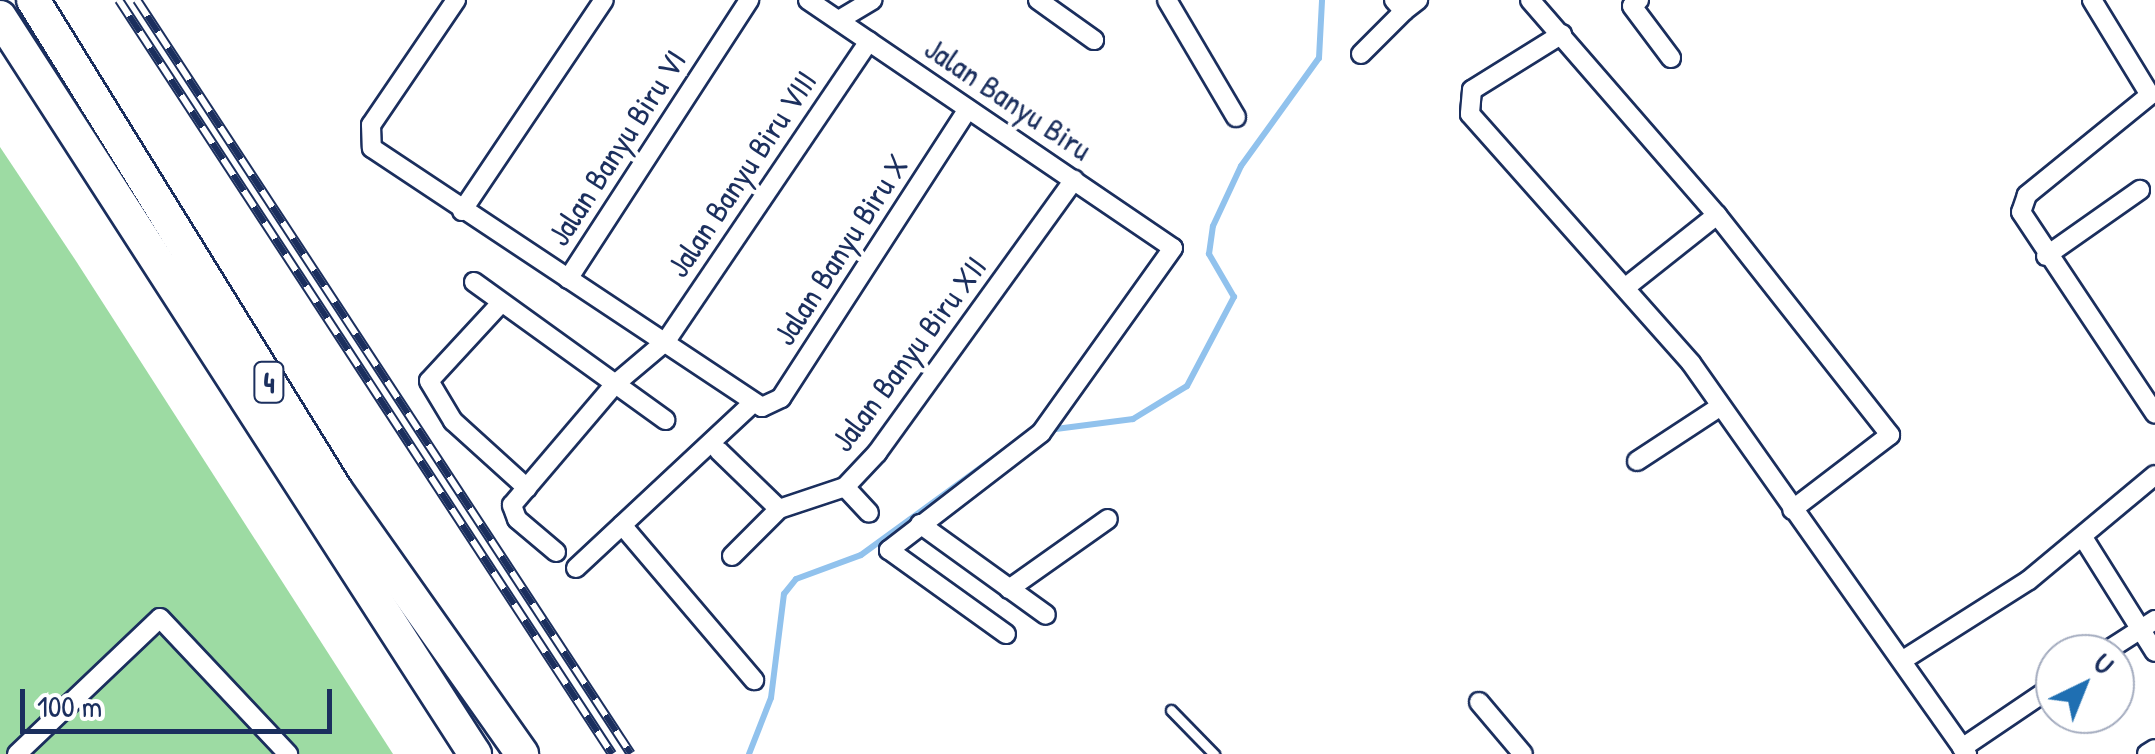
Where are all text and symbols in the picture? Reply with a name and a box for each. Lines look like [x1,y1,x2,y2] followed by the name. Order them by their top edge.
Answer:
[917,29,1099,169] street label: Jalan Banyu Biru
[539,43,695,253] street label: Jalan Banyu Biru VI
[659,64,825,284] street label: Jalan Banyu Biru VIII
[765,148,917,352] street label: Jalan Banyu Biru X
[823,249,995,459] street label: Jalan Banyu Biru XII
[252,357,286,407] road number: 4
[2035,634,2135,734] north arrow
[2086,644,2123,683] text: U
[25,669,338,731] scale bar
[37,686,102,726] text: 100 m

